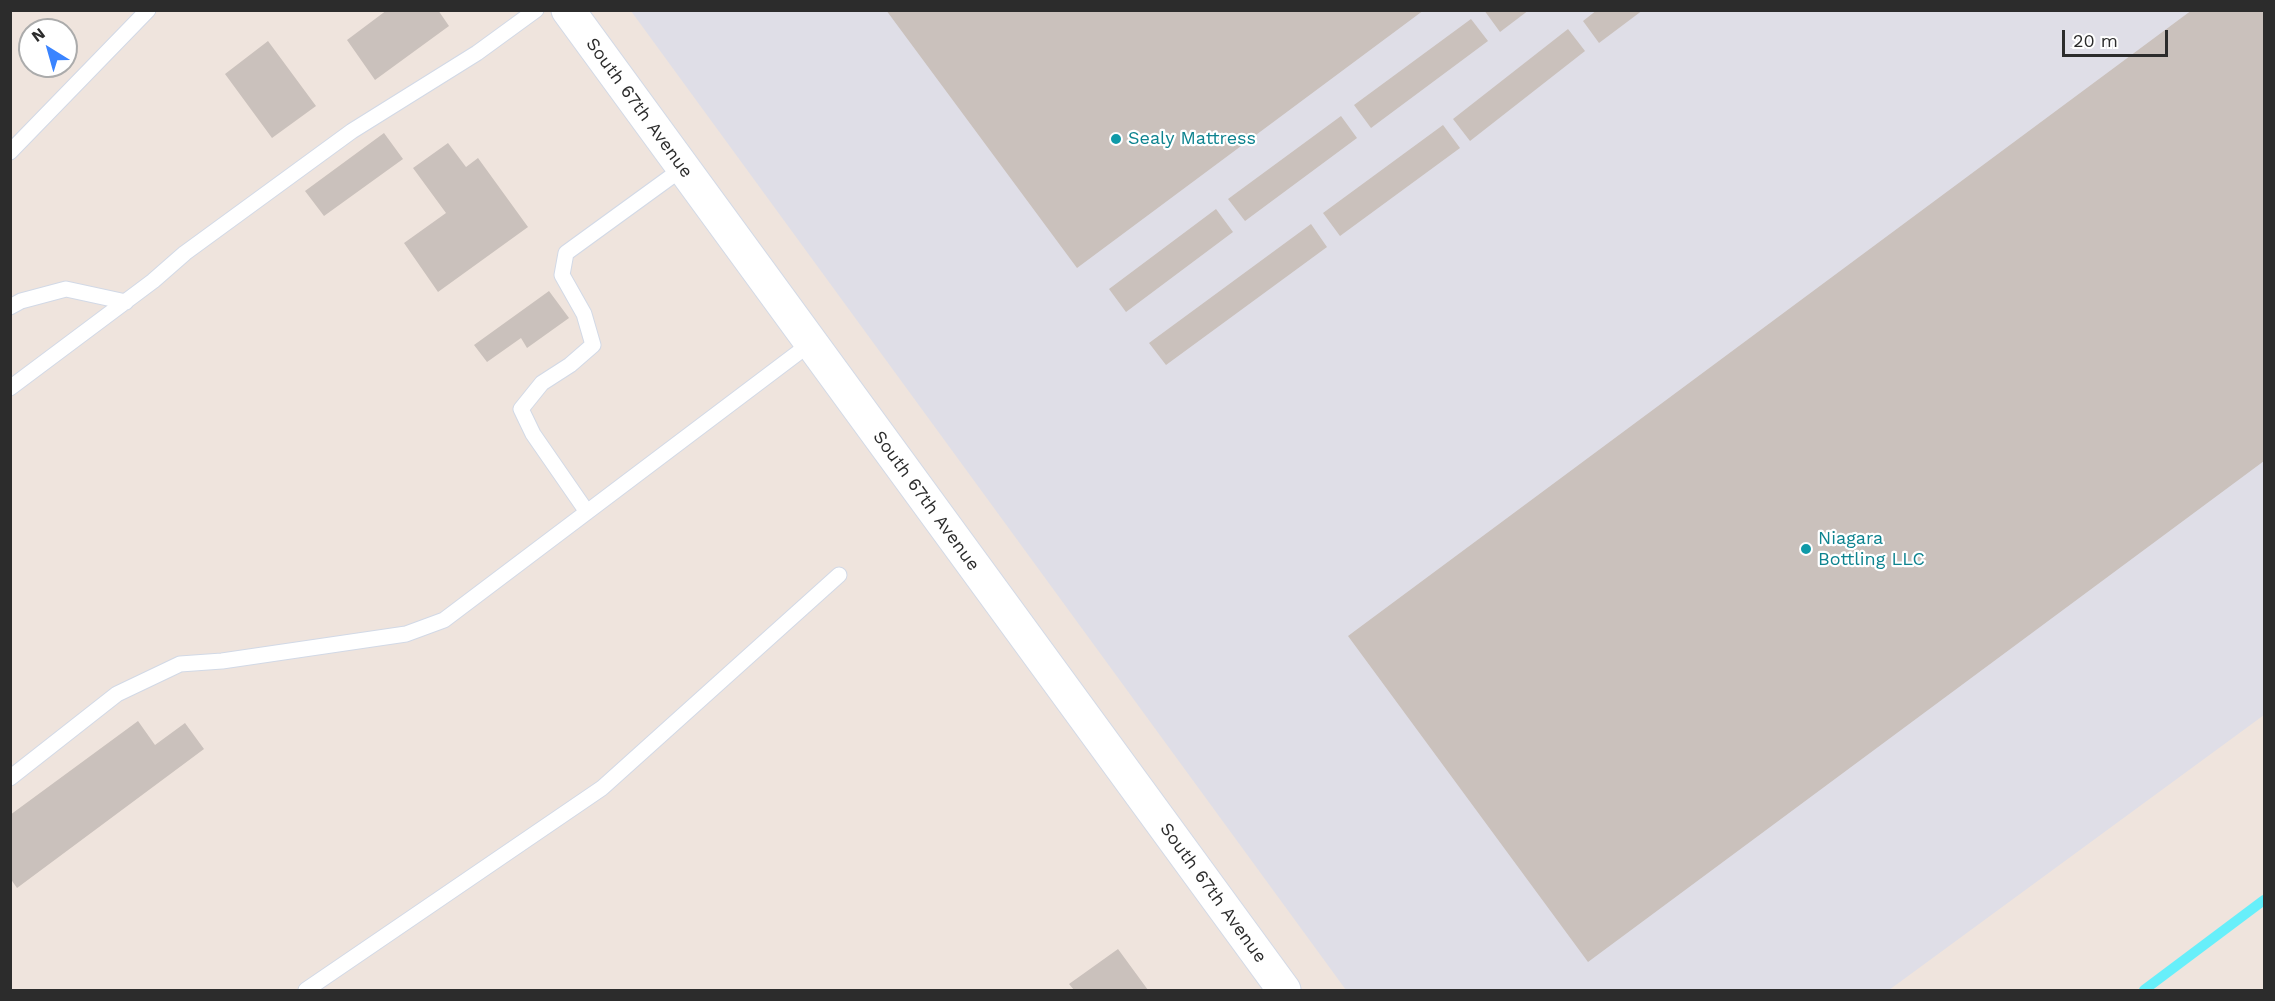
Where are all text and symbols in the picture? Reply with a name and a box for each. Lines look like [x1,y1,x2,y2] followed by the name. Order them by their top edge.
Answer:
[18,18,78,78] north arrow
[2065,18,2172,56] scale bar
[28,24,49,46] text: N
[2073,30,2118,51] text: 20 m
[581,34,697,182] street label: South 67th Avenue
[1128,128,1256,150] place label: Sealy Mattress
[1109,132,1123,146] marker: Sealy Mattress
[868,427,984,575] street label: South 67th Avenue
[1818,528,1925,570] place label: Niagara Bottling LLC
[1799,542,1813,556] marker: Niagara Bottling LLC
[1155,819,1271,967] street label: South 67th Avenue

